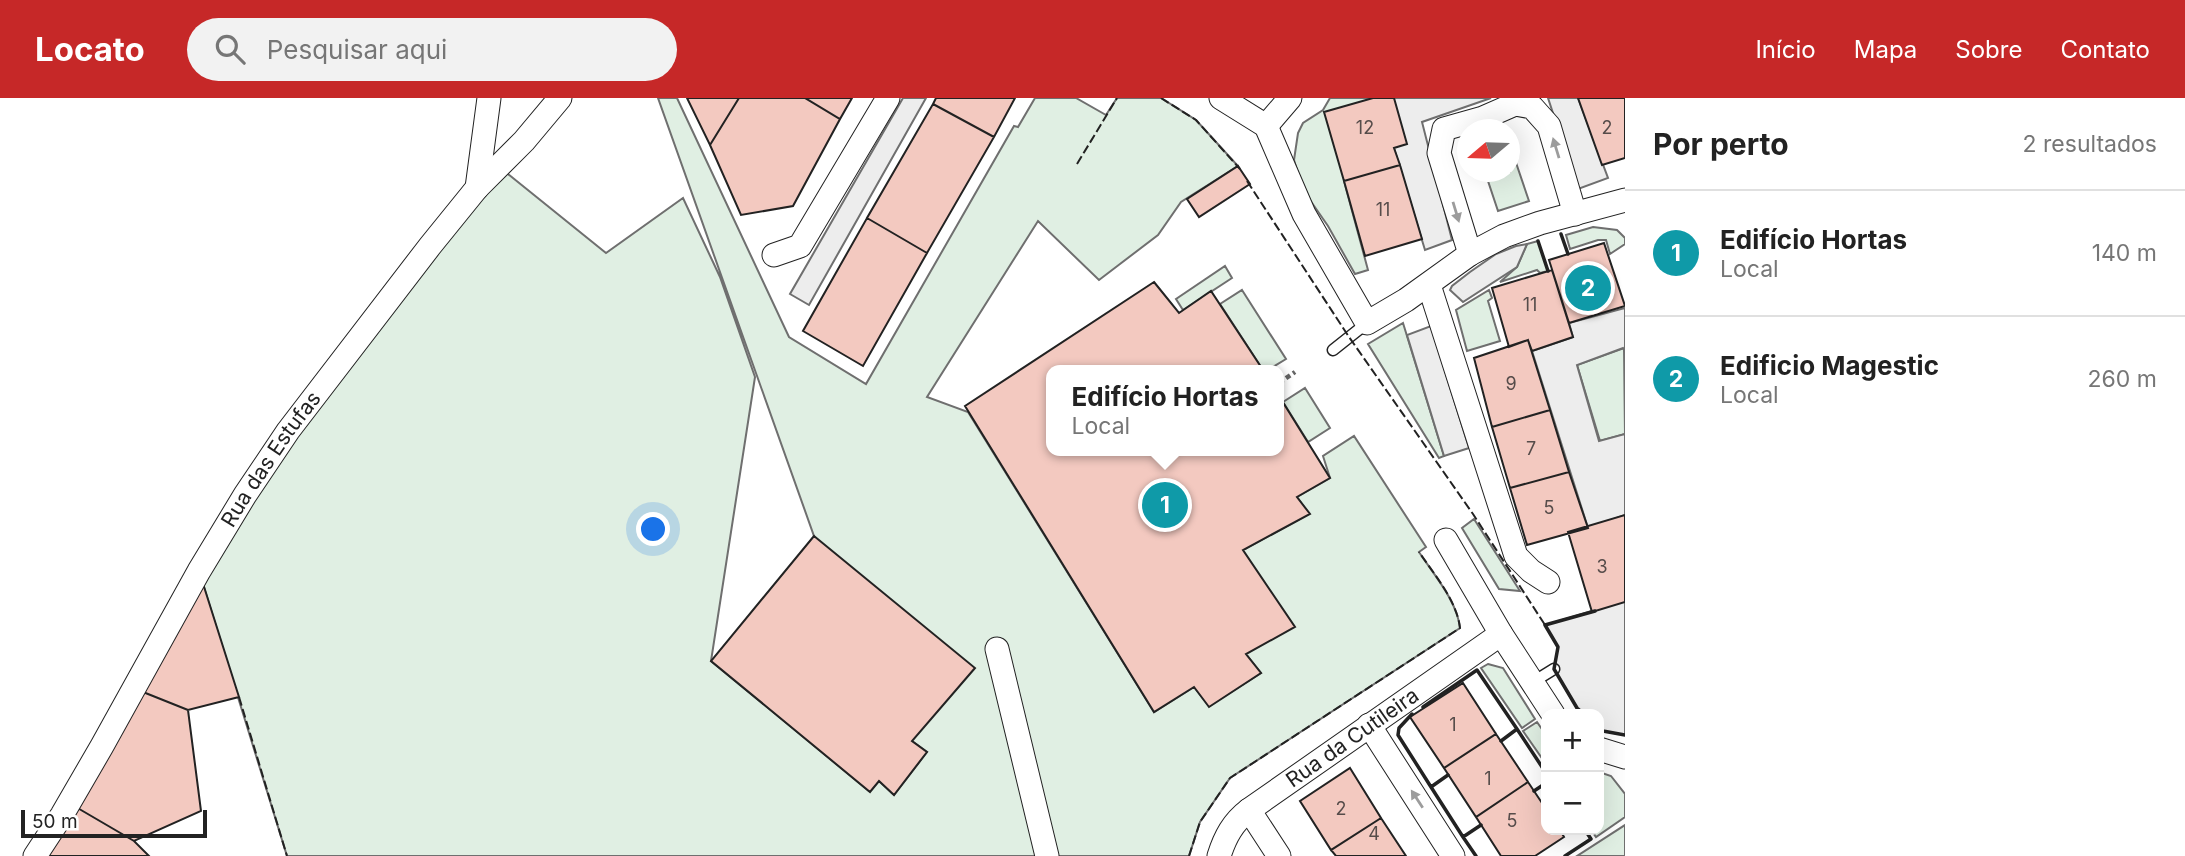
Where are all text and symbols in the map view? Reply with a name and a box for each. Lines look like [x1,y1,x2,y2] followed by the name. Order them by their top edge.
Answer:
[187,18,677,81] search box
[35,29,145,69] text: Locato
[211,30,249,68] icon: search
[267,34,447,65] text: Pesquisar aqui
[1755,35,1816,64] text: Início
[1854,35,1917,64] text: Mapa
[1955,35,2022,64] text: Sobre
[2060,35,2150,64] text: Contato
[1356,117,1374,138] house number: 12
[1602,117,1612,138] house number: 2
[1457,119,1520,182] north arrow
[1653,126,1789,162] text: Por perto
[2023,130,2157,158] text: 2 resultados
[1550,138,1560,159] one-way arrow
[1376,199,1390,220] house number: 11
[1452,202,1462,223] one-way arrow
[1720,224,1907,255] text: Edifício Hortas
[1671,239,1681,267] text: 1
[2092,239,2157,267] text: 140 m
[1720,255,1779,283] text: Local
[1565,262,1611,314] pin: 2
[1523,294,1537,315] house number: 11
[1720,350,1939,381] text: Edificio Magestic
[1046,365,1284,456] popup
[1669,365,1683,393] text: 2
[2088,365,2157,393] text: 260 m
[1505,373,1517,394] house number: 9
[1071,381,1259,412] text: Edifício Hortas
[1720,381,1779,409] text: Local
[216,386,326,531] street label: Rua das Estufas
[1071,412,1130,440] text: Local
[1526,438,1536,459] house number: 7
[1142,479,1188,531] pin: 1
[1544,497,1554,518] house number: 5
[636,512,670,546] your location
[1596,556,1608,577] house number: 3
[1281,682,1423,792] street label: Rua da Cutileira
[1541,709,1604,835] map controls
[1541,709,1604,772] button: +
[1449,714,1457,735] house number: 1
[1484,768,1492,789] house number: 1
[1541,772,1604,835] button: −
[1410,789,1423,808] one-way arrow
[1336,798,1346,819] house number: 2
[21,807,206,839] scale bar
[32,810,78,833] text: 50 m
[1507,810,1517,831] house number: 5
[1368,823,1380,844] house number: 4

